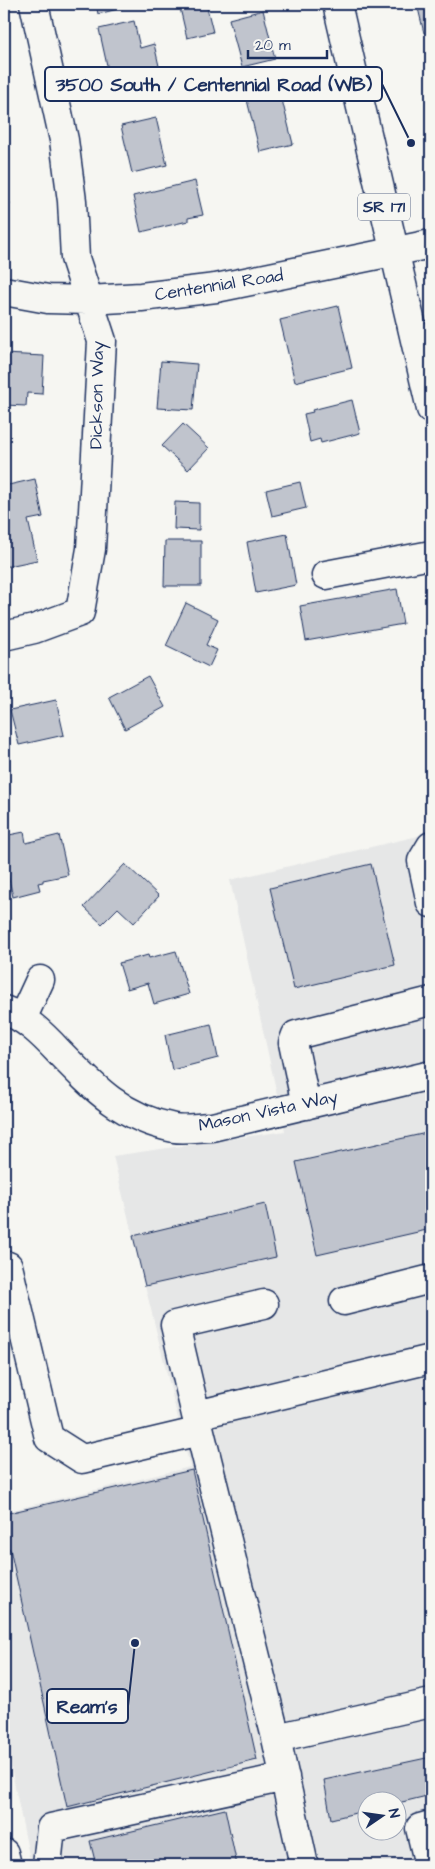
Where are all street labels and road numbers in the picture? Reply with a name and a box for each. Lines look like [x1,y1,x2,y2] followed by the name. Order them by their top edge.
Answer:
[358,193,410,220] road number: SR 171
[153,263,285,307] street label: Centennial Road
[84,341,111,449] street label: Dickson Way
[196,1084,340,1139] street label: Mason Vista Way

